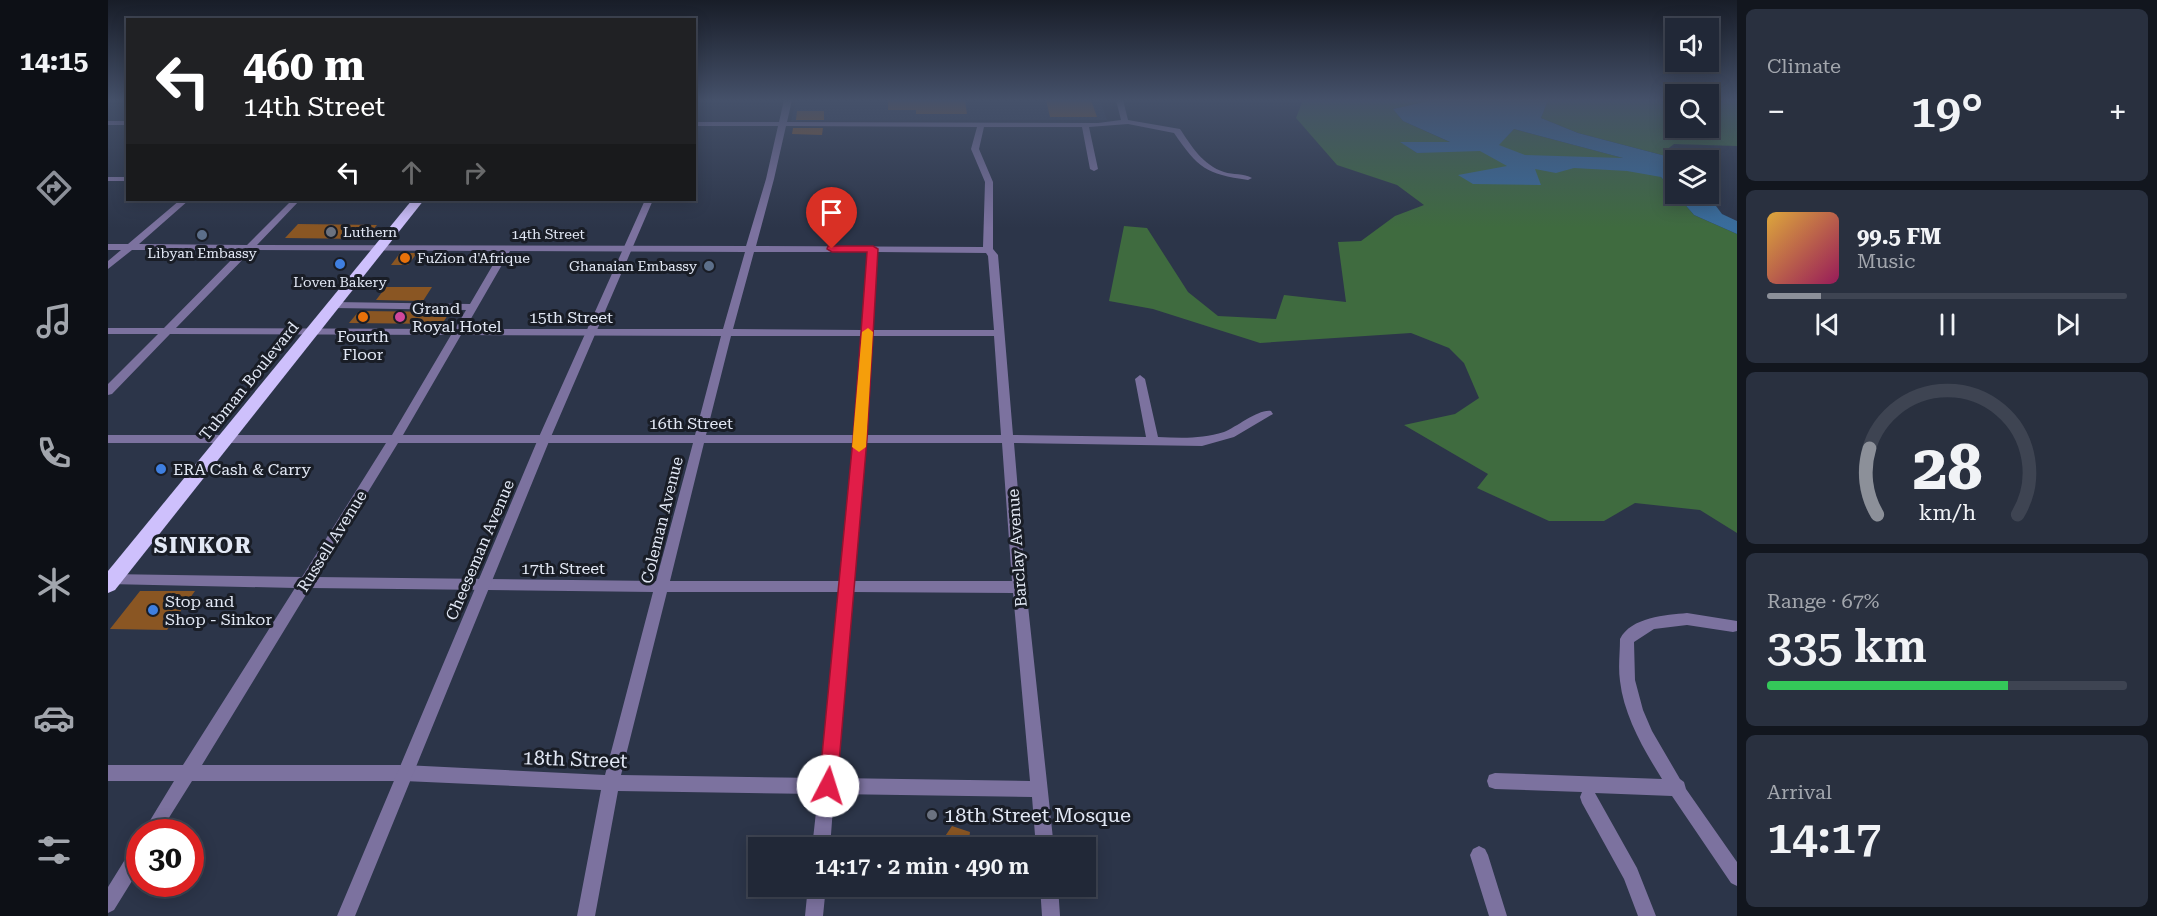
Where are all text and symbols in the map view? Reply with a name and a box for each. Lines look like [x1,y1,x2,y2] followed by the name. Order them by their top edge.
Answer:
[1665,18,1719,204] map controls
[1665,18,1719,72] button: sound
[243,41,365,90] text: 460 m
[144,42,222,120] icon: left
[20,45,88,77] text: 14:15
[1767,54,1841,78] text: Climate
[1665,84,1719,138] button: search
[1911,85,1983,138] text: 19°
[243,91,385,123] text: 14th Street
[1767,92,1785,131] text: −
[2109,92,2127,131] text: +
[1665,150,1719,204] button: layers
[332,156,365,189] icon: left
[395,156,428,189] icon: ahead
[458,156,491,189] icon: right
[33,167,75,209] icon: directions
[806,187,857,249] pin
[815,196,848,229] icon: arrive
[343,224,397,240] place label: Luthern
[1857,224,1941,249] text: 99.5 FM
[324,225,338,239] marker: Luthern
[511,226,585,242] street label: 14th Street
[195,228,209,242] marker: Libyan Embassy
[147,245,257,261] place label: Libyan Embassy
[1857,249,1916,273] text: Music
[417,250,530,266] place label: FuZion d'Afrique
[398,251,412,265] marker: FuZion d'Afrique
[333,257,347,271] marker: L'oven Bakery
[569,258,698,274] place label: Ghanaian Embassy
[702,259,716,273] marker: Ghanaian Embassy
[293,274,388,290] place label: L'oven Bakery
[412,299,502,336] place label: Grand Royal Hotel
[33,300,75,342] icon: music
[529,308,613,327] street label: 15th Street
[1811,308,1844,341] icon: previous
[1931,308,1964,341] icon: pause
[2051,308,2084,341] icon: next
[356,310,370,324] marker: Fourth Floor
[393,310,407,324] marker: Grand Royal Hotel
[195,318,303,444] street label: Tubman Boulevard
[337,327,389,364] place label: Fourth Floor
[649,414,733,433] street label: 16th Street
[1912,431,1982,504] text: 28
[33,432,75,474] icon: phone
[637,454,687,585] street label: Coleman Avenue
[173,460,311,479] place label: ERA Cash & Carry
[154,462,168,476] marker: ERA Cash & Carry
[442,477,518,623] street label: Cheeseman Avenue
[293,487,371,595] street label: Russell Avenue
[1003,488,1031,608] street label: Barclay Avenue
[1918,500,1976,525] text: km/h
[154,533,252,558] district label: SINKOR
[521,559,605,578] street label: 17th Street
[33,564,75,606] icon: climate
[1767,589,1879,613] text: Range · 67%
[165,592,272,629] place label: Stop and Shop - Sinkor
[146,603,160,617] marker: Stop and Shop - Sinkor
[1767,620,1927,673] text: 335 km
[33,697,75,739] icon: car
[522,745,629,773] street label: 18th Street
[796,754,860,818] position arrow
[1767,780,1832,804] text: Arrival
[944,803,1131,827] place label: 18th Street Mosque
[925,808,939,822] marker: 18th Street Mosque
[1767,811,1881,864] text: 14:17
[126,819,204,897] speed limit sign: 30
[33,829,75,871] icon: filters
[815,854,1029,879] text: 14:17 · 2 min · 490 m

